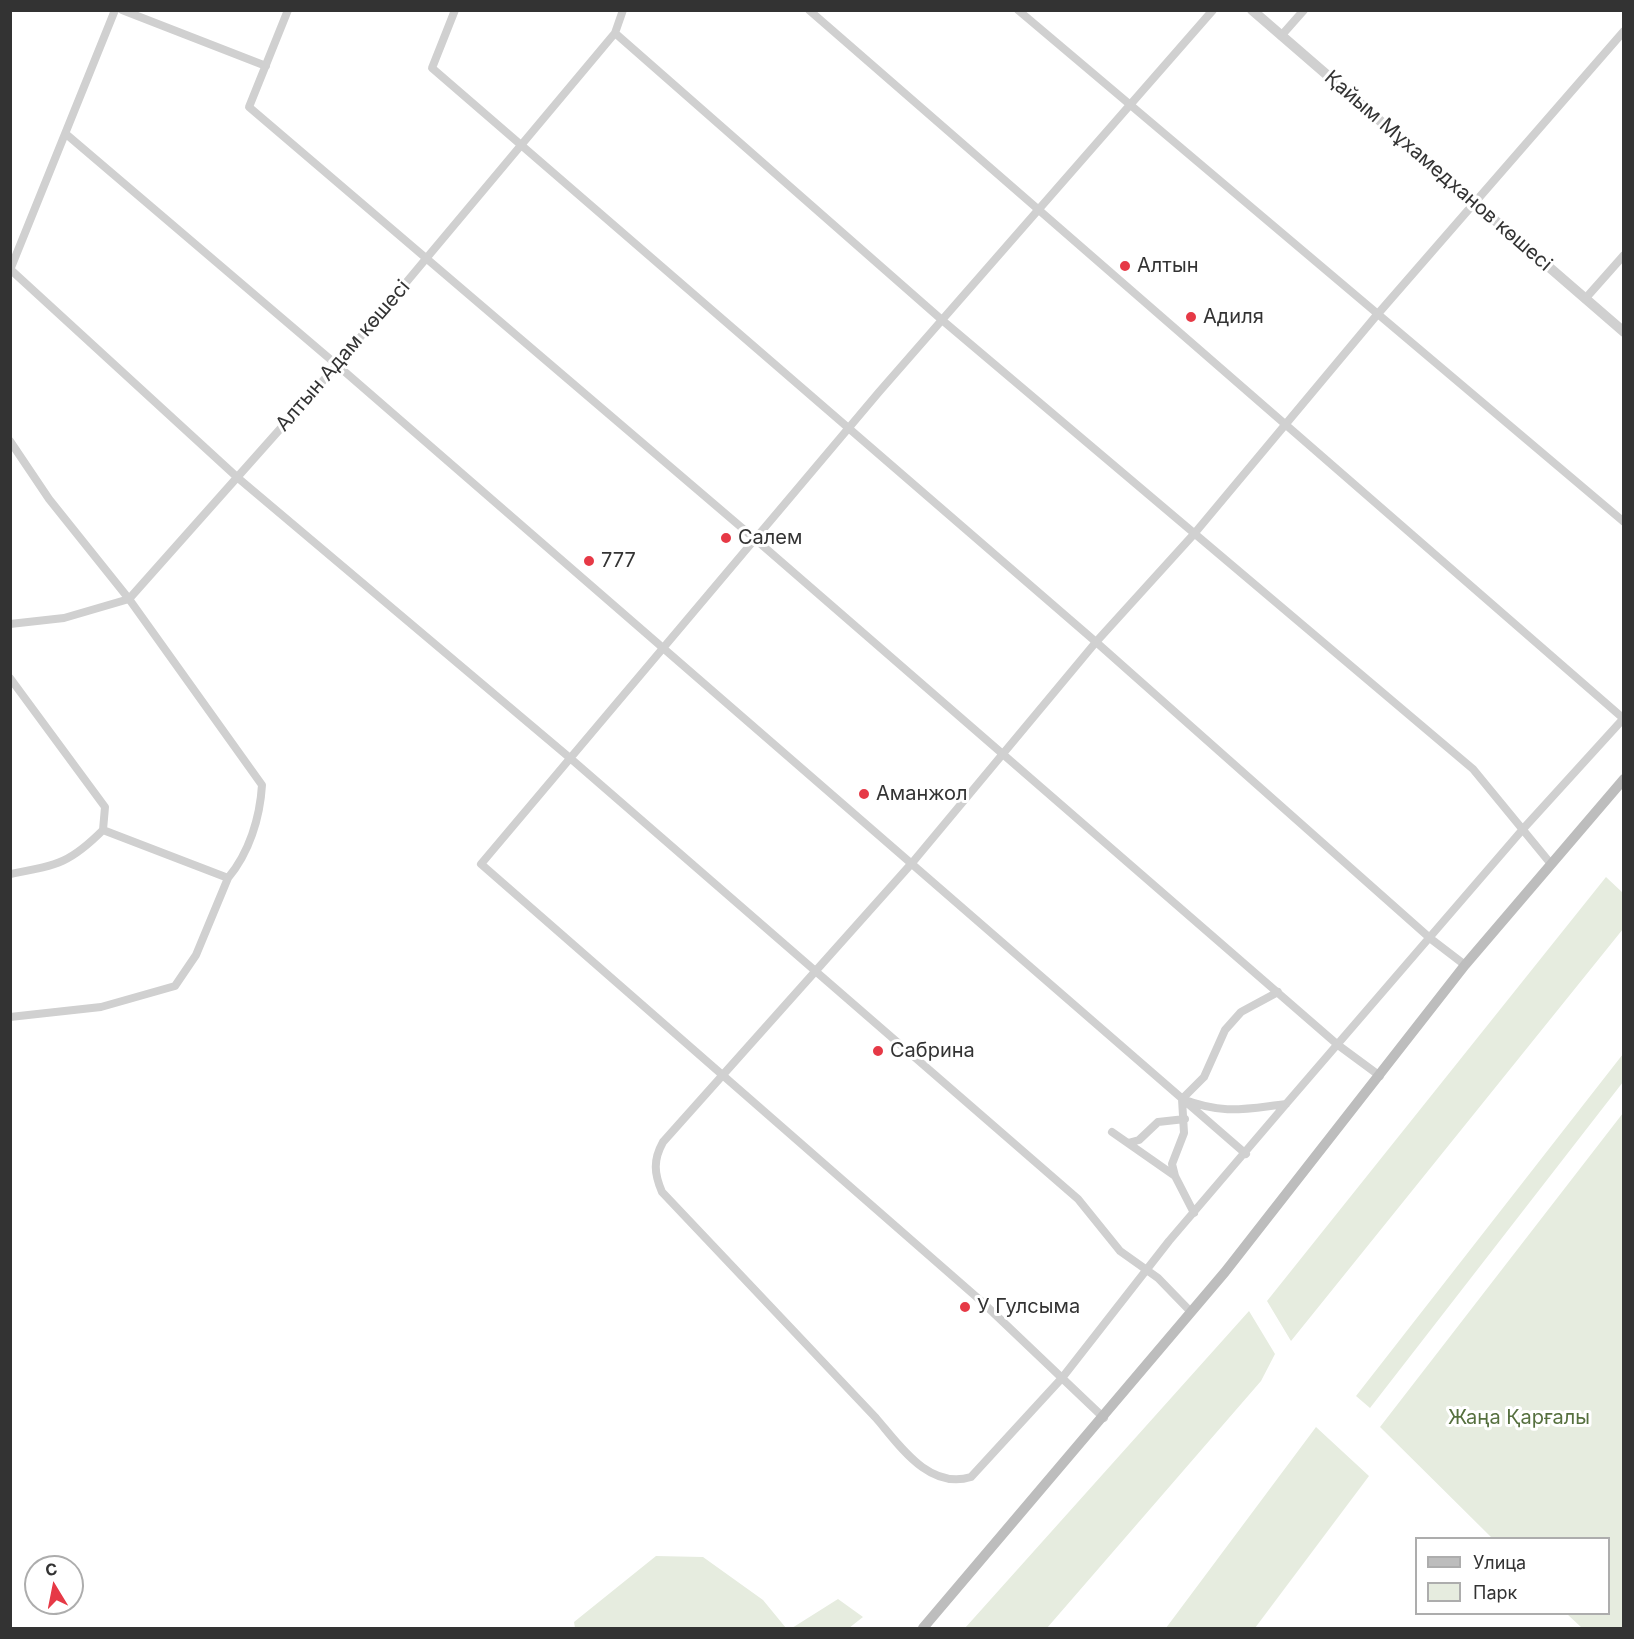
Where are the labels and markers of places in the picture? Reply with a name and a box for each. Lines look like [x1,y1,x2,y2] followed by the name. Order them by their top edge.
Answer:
[1137,254,1198,278] place label: Алтын
[1118,259,1132,273] marker: Алтын
[1203,305,1264,329] place label: Адиля
[1184,310,1198,324] marker: Адиля
[738,526,802,550] place label: Салем
[719,531,733,545] marker: Салем
[601,549,636,573] place label: 777
[582,554,596,568] marker: 777
[876,782,968,806] place label: Аманжол
[857,787,871,801] marker: Аманжол
[890,1039,975,1063] place label: Сабрина
[871,1044,885,1058] marker: Сабрина
[977,1295,1080,1319] place label: У Гулсыма
[958,1300,972,1314] marker: У Гулсыма

